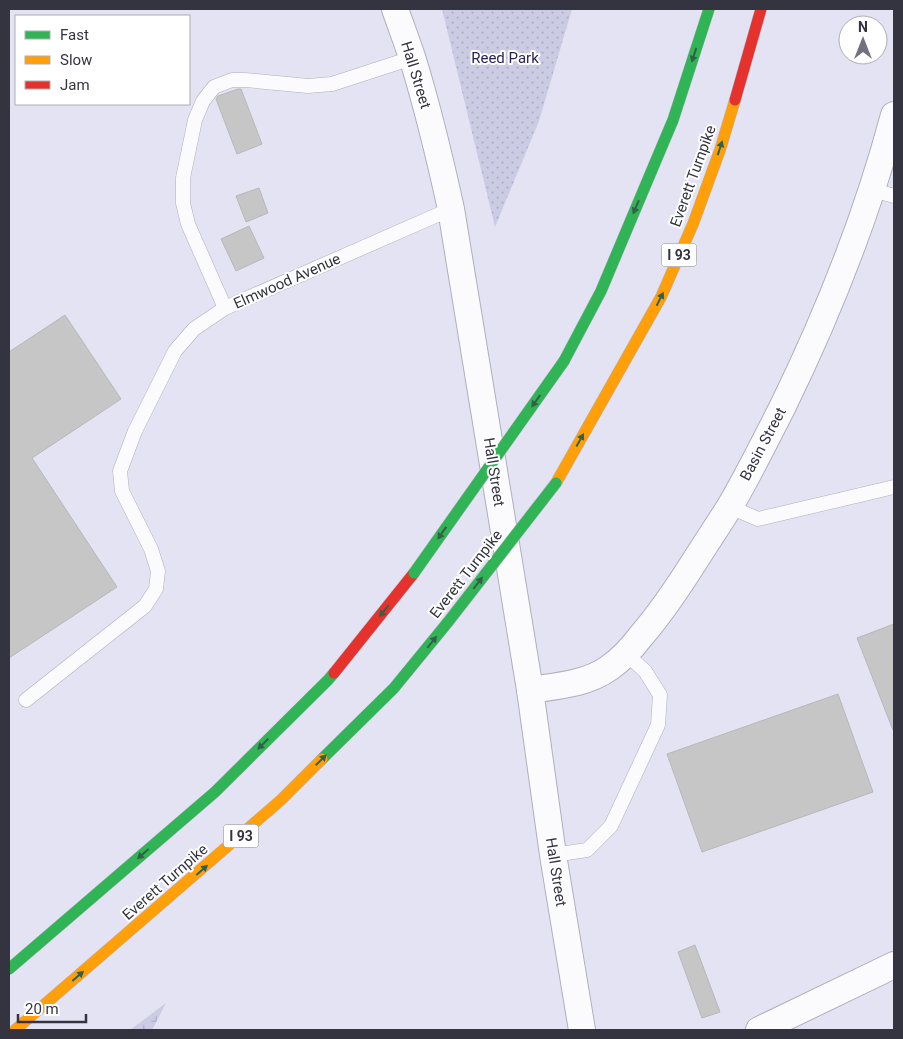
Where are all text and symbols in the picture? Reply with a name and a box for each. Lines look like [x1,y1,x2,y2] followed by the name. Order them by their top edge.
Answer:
[15,15,190,105] legend
[838,15,888,65] north arrow
[858,19,868,35] text: N
[60,26,89,44] text: Fast
[397,39,435,111] street label: Hall Street
[690,48,698,63] one-way arrow
[471,49,539,67] park label: Reed Park
[60,51,92,69] text: Slow
[60,76,90,94] text: Jam
[666,123,720,229] street label: Everett Turnpike
[717,141,725,156] one-way arrow
[632,200,640,214] one-way arrow
[662,244,696,266] road number: I 93
[231,249,343,313] street label: Elmwood Avenue
[656,292,664,306] one-way arrow
[531,394,541,407] one-way arrow
[736,404,790,484] street label: Basin Street
[576,433,584,448] one-way arrow
[480,436,508,508] street label: Hall Street
[426,526,506,622] street label: Everett Turnpike
[437,527,447,540] one-way arrow
[473,577,484,590] one-way arrow
[378,604,389,617] one-way arrow
[426,636,438,648] one-way arrow
[257,738,269,750] one-way arrow
[315,754,327,766] one-way arrow
[224,824,258,848] road number: I 93
[542,836,570,908] street label: Hall Street
[119,840,211,924] street label: Everett Turnpike
[137,848,150,859] one-way arrow
[195,864,207,876] one-way arrow
[72,970,85,981] one-way arrow
[18,992,85,1024] scale bar
[25,1000,59,1018] text: 20 m

